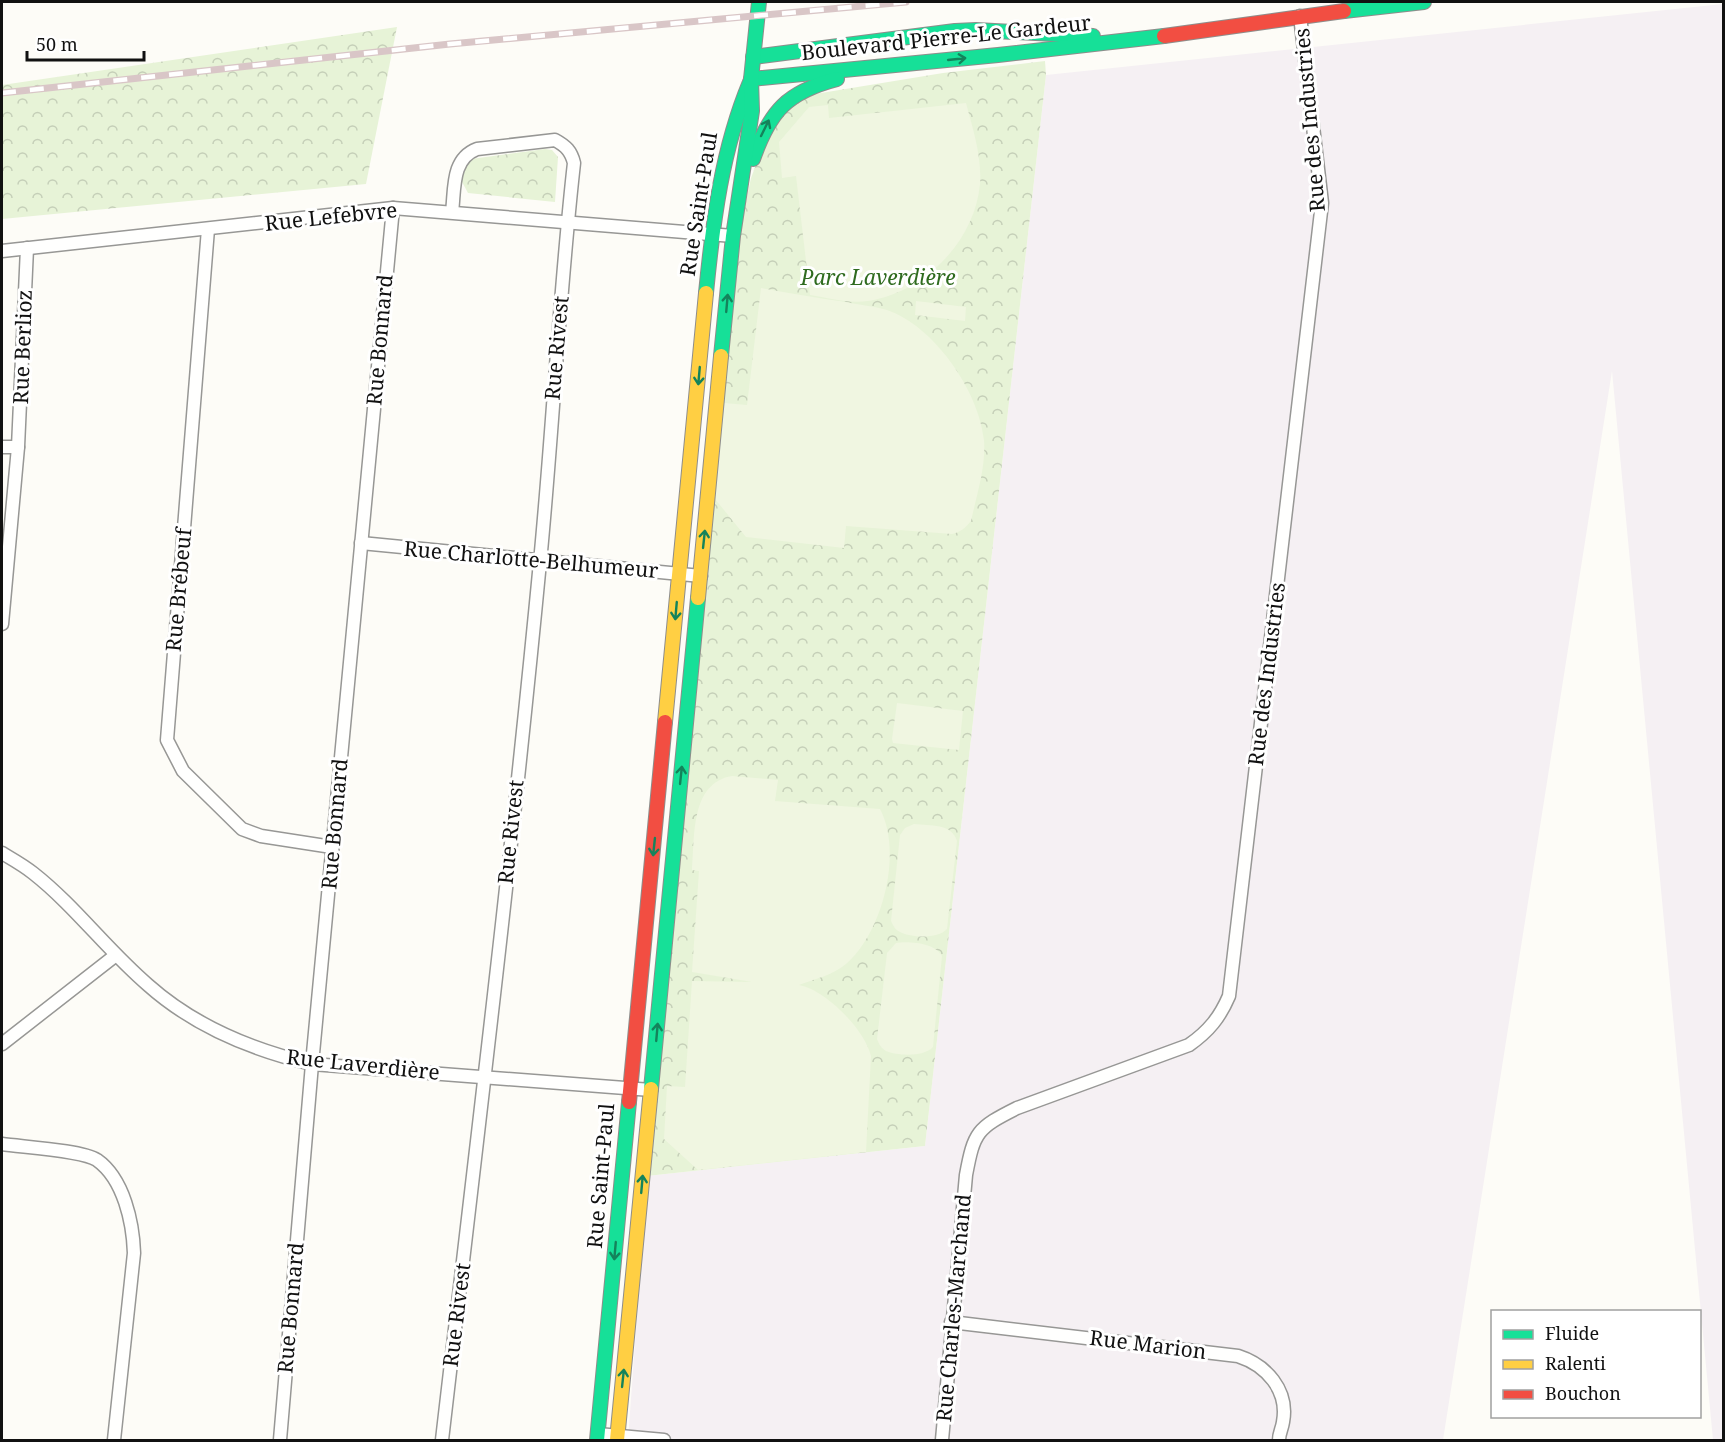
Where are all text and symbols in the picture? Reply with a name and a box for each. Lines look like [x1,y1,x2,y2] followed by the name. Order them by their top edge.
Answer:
[800,8,1092,66] street label: Boulevard Pierre-Le Gardeur
[27,24,144,62] scale bar
[1287,27,1331,213] street label: Rue des Industries
[36,32,78,56] text: 50 m
[946,53,966,64] one-way arrow
[760,119,772,137] one-way arrow
[673,129,723,278] street label: Rue Saint-Paul
[263,195,399,237] street label: Rue Lefebvre
[799,263,956,291] park label: Parc Laverdière
[359,273,399,407] street label: Rue Bonnard
[6,289,38,405] street label: Rue Berlioz
[722,294,733,314] one-way arrow
[538,295,575,401] street label: Rue Rivest
[693,365,704,385] one-way arrow
[159,525,198,653] street label: Rue Brébeuf
[699,530,710,549] one-way arrow
[403,534,660,584] street label: Rue Charlotte-Belhumeur
[1241,581,1291,767] street label: Rue des Industries
[670,601,681,621] one-way arrow
[314,757,354,891] street label: Rue Bonnard
[676,765,687,785] one-way arrow
[491,778,529,885] street label: Rue Rivest
[648,837,659,857] one-way arrow
[652,1022,663,1042] one-way arrow
[285,1042,441,1086] street label: Rue Laverdière
[580,1102,620,1250] street label: Rue Saint-Paul
[637,1174,648,1194] one-way arrow
[929,1193,977,1423] street label: Rue Charles-Marchand
[270,1241,310,1375] street label: Rue Bonnard
[609,1241,620,1261] one-way arrow
[436,1261,476,1368] street label: Rue Rivest
[1491,1310,1701,1418] legend
[1545,1321,1599,1345] text: Fluide
[1088,1323,1208,1365] street label: Rue Marion
[1545,1351,1606,1375] text: Ralenti
[618,1368,629,1388] one-way arrow
[1545,1381,1621,1405] text: Bouchon

